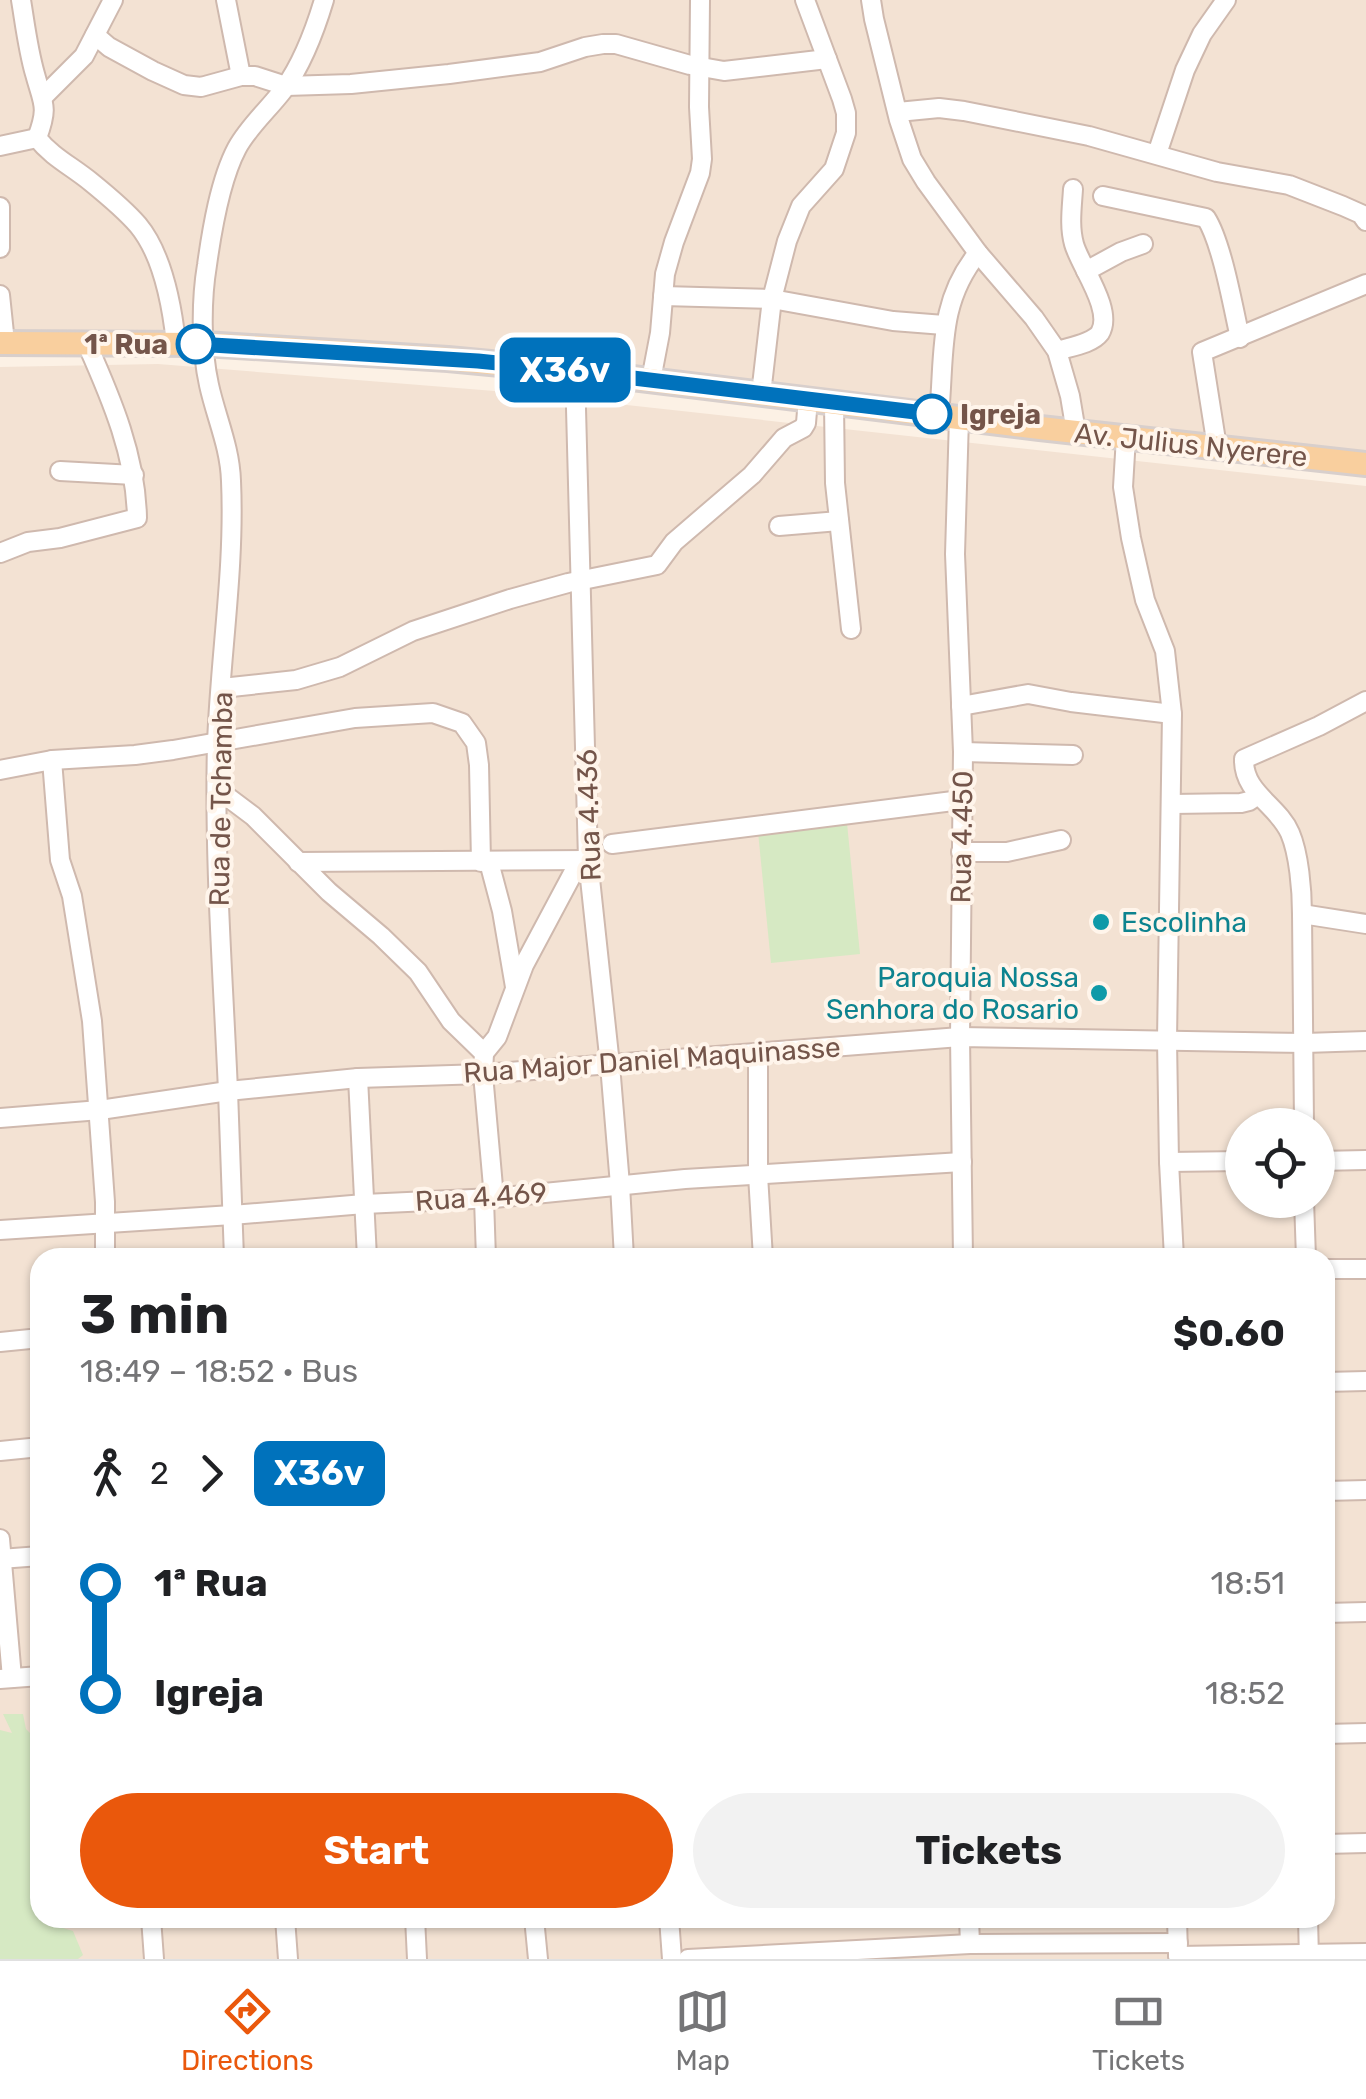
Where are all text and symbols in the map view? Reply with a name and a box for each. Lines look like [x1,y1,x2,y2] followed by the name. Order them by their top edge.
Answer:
[177,325,215,363] marker: 1ª Rua
[84,328,168,361] place label: 1ª Rua
[495,338,635,402] line badge: X36v
[520,349,610,391] text: X36v
[913,395,951,433] marker: Igreja
[960,398,1041,431] place label: Igreja
[1073,416,1309,474] street label: Av. Julius Nyerere
[203,691,239,907] street label: Rua de Tchamba
[570,748,608,882] street label: Rua 4.436
[944,770,980,904] street label: Rua 4.450
[1121,906,1247,939] place label: Escolinha
[1090,911,1112,933] marker: Escolinha
[826,961,1079,1026] place label: Paroquia Nossa Senhora do Rosario
[1088,982,1110,1004] marker: Paroquia Nossa Senhora do Rosario
[462,1030,842,1090] street label: Rua Major Daniel Maquinasse
[1225,1108,1335,1218] map controls
[1225,1108,1335,1218] button: locate
[414,1176,548,1218] street label: Rua 4.469
[80,1282,229,1347] text: 3 min
[1173,1310,1285,1356] text: $0.60
[80,1352,358,1390] text: 18:49 – 18:52 · Bus
[80,1446,135,1501] icon: walk
[184,1446,239,1501] icon: forward
[274,1452,365,1494] text: X36v
[150,1454,169,1492] text: 2
[154,1560,268,1606] text: 1ª Rua
[1211,1564,1285,1602] text: 18:51
[154,1670,264,1716] text: Igreja
[1205,1674,1285,1712] text: 18:52
[80,1793,673,1908] button: Start
[693,1793,1285,1908] button: Tickets
[181,1984,314,2077] tab: Directions
[675,1984,730,2077] tab: Map
[1092,1984,1185,2077] tab: Tickets

